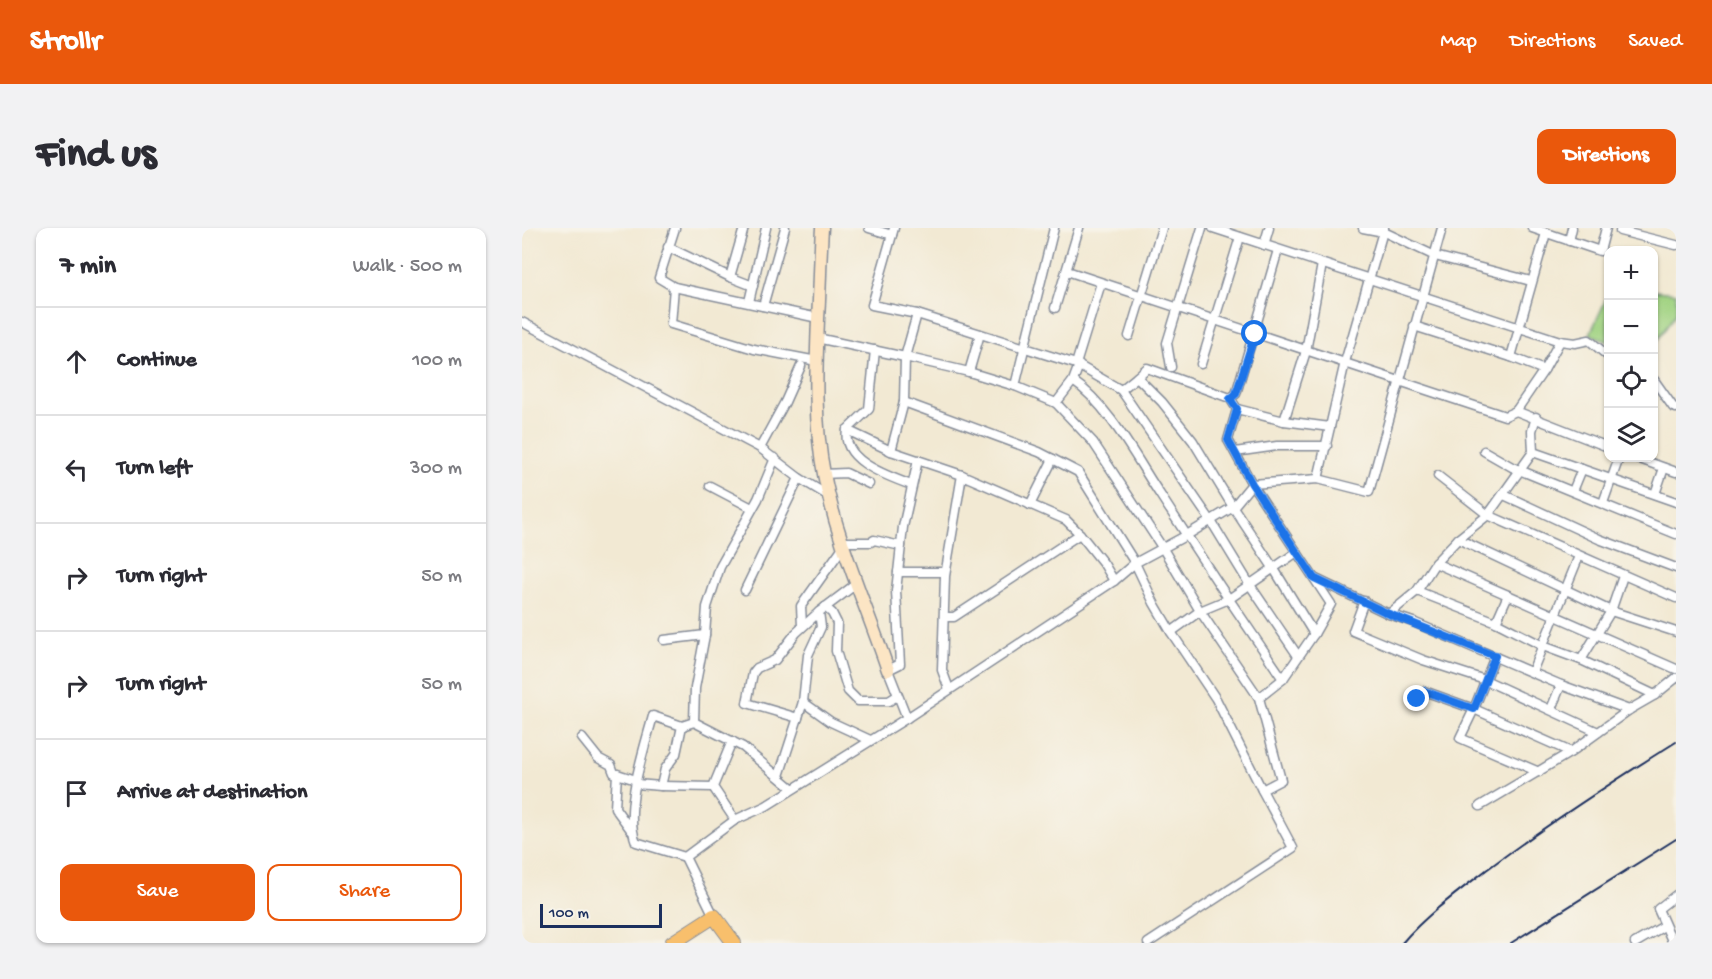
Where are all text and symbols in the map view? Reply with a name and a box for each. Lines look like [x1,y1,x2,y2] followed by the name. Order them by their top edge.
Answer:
[30,26,101,59] text: Strollr
[1440,30,1477,55] text: Map
[1510,30,1595,55] text: Directions
[1628,30,1682,55] text: Saved
[1537,129,1676,184] button: Directions
[36,132,156,181] text: Find us
[1604,246,1658,462] map controls
[1604,246,1658,300] button: +
[60,252,116,283] text: 7 min
[353,256,462,279] text: Walk · 500 m
[1604,300,1658,354] button: −
[1241,320,1267,346] route start
[60,345,93,378] icon: ahead
[117,348,197,374] text: Continue
[412,350,462,373] text: 100 m
[1604,354,1658,408] button: locate
[1604,408,1658,462] button: layers
[60,453,93,486] icon: left
[117,456,191,482] text: Turn left
[410,458,462,481] text: 300 m
[60,561,93,594] icon: right
[117,564,205,590] text: Turn right
[421,566,462,589] text: 50 m
[60,669,93,702] icon: right
[117,672,205,698] text: Turn right
[421,674,462,697] text: 50 m
[1403,685,1429,711] route end
[60,777,93,810] icon: arrive
[117,780,307,806] text: Arrive at destination
[60,864,255,921] button: Save
[267,864,462,921] button: Share
[540,901,662,928] scale bar
[549,905,589,924] text: 100 m

